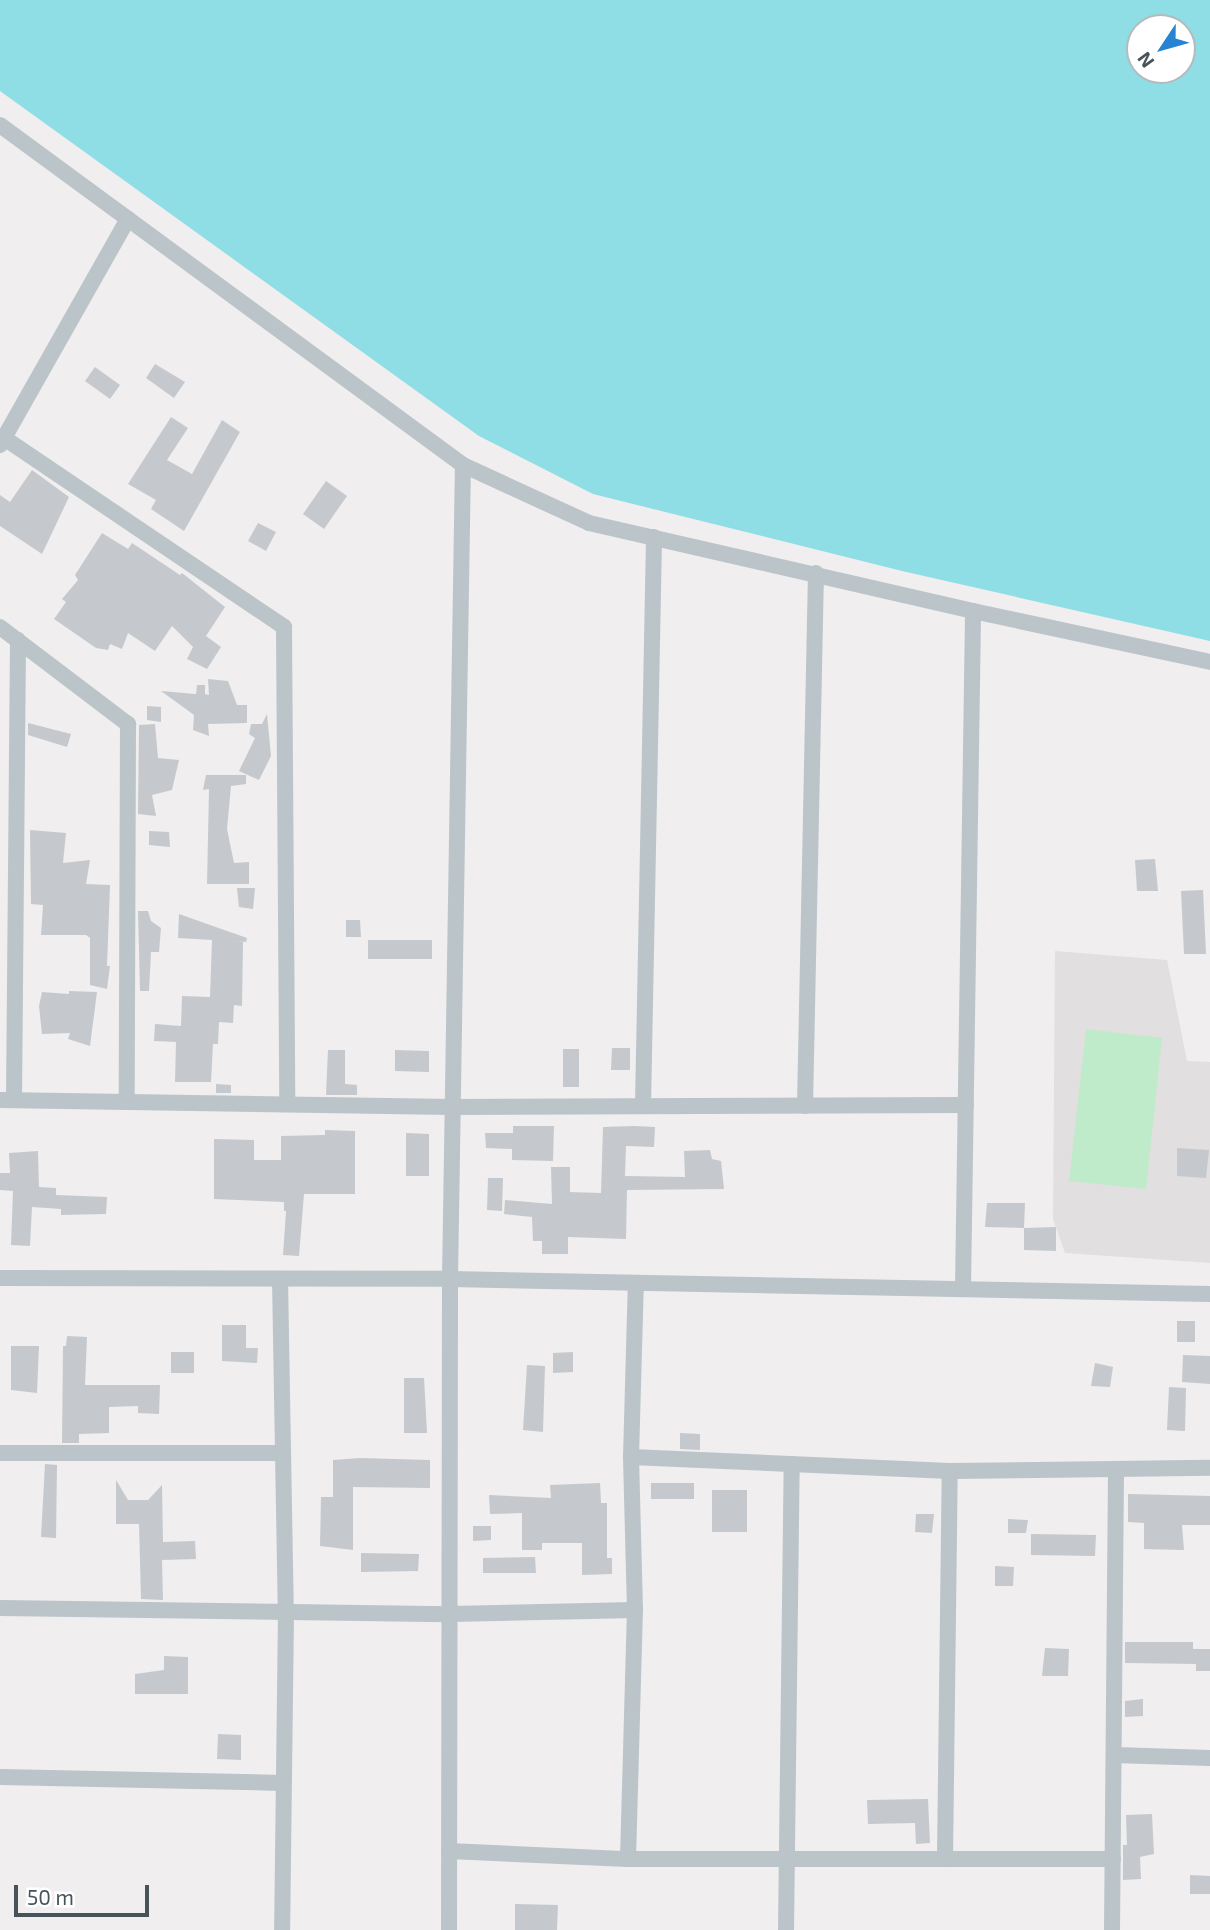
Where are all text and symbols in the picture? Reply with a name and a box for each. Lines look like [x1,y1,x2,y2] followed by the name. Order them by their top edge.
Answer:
[1126,14,1196,84] north arrow
[1132,48,1159,73] text: N
[18,1870,152,1914] scale bar
[27,1884,74,1909] text: 50 m

